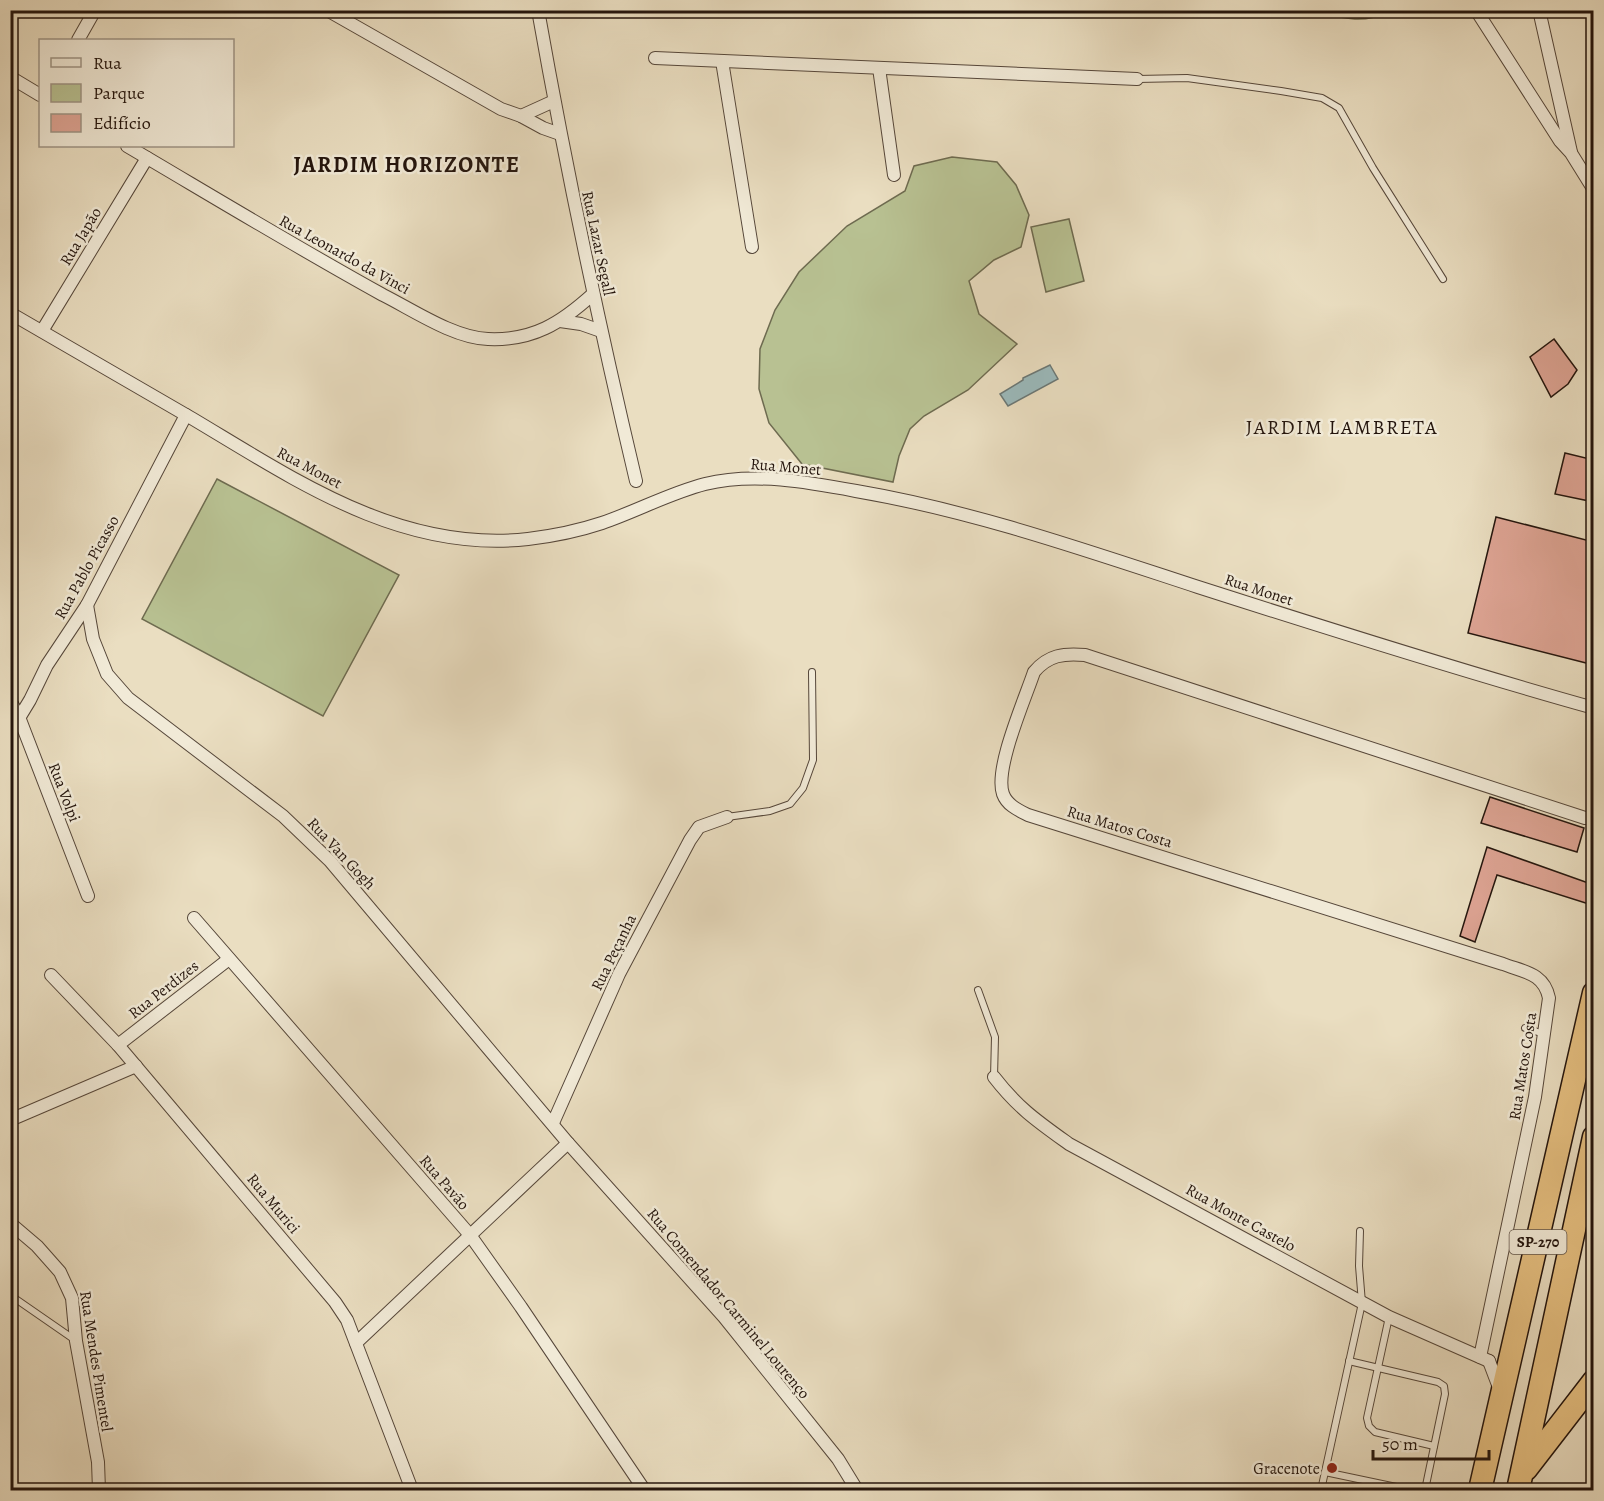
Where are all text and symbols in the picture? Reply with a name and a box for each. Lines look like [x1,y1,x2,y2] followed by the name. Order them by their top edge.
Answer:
[39,39,234,147] legend
[93,51,122,75] text: Rua
[93,81,145,105] text: Parque
[93,111,151,135] text: Edifício
[294,150,520,180] district label: JARDIM HORIZONTE
[576,189,620,298] street label: Rua Lazar Segall
[55,203,107,270] street label: Rua Japão
[275,210,414,300] street label: Rua Leonardo da Vinci
[1246,414,1438,441] district label: JARDIM LAMBRETA
[273,442,346,494] street label: Rua Monet
[750,453,822,481] street label: Rua Monet
[49,511,125,623] street label: Rua Pablo Picasso
[1222,569,1296,611] street label: Rua Monet
[43,759,85,825] street label: Rua Volpi
[1064,800,1176,854] street label: Rua Matos Costa
[302,813,381,895] street label: Rua Van Gogh
[586,910,642,994] street label: Rua Peçanha
[124,955,203,1024] street label: Rua Perdizes
[1504,1010,1542,1122] street label: Rua Matos Costa
[414,1150,474,1215] street label: Rua Pavão
[242,1169,305,1238] street label: Rua Murici
[1182,1179,1299,1257] street label: Rua Monte Castelo
[642,1204,815,1404] street label: Rua Comendador Carminel Lourenço
[1510,1230,1566,1254] road number: SP-270
[74,1289,118,1433] street label: Rua Mendes Pimentel
[1373,1423,1488,1461] scale bar
[1382,1432,1418,1456] text: 50 m
[1253,1458,1320,1480] place label: Gracenote
[1325,1461,1339,1475] marker: Gracenote

